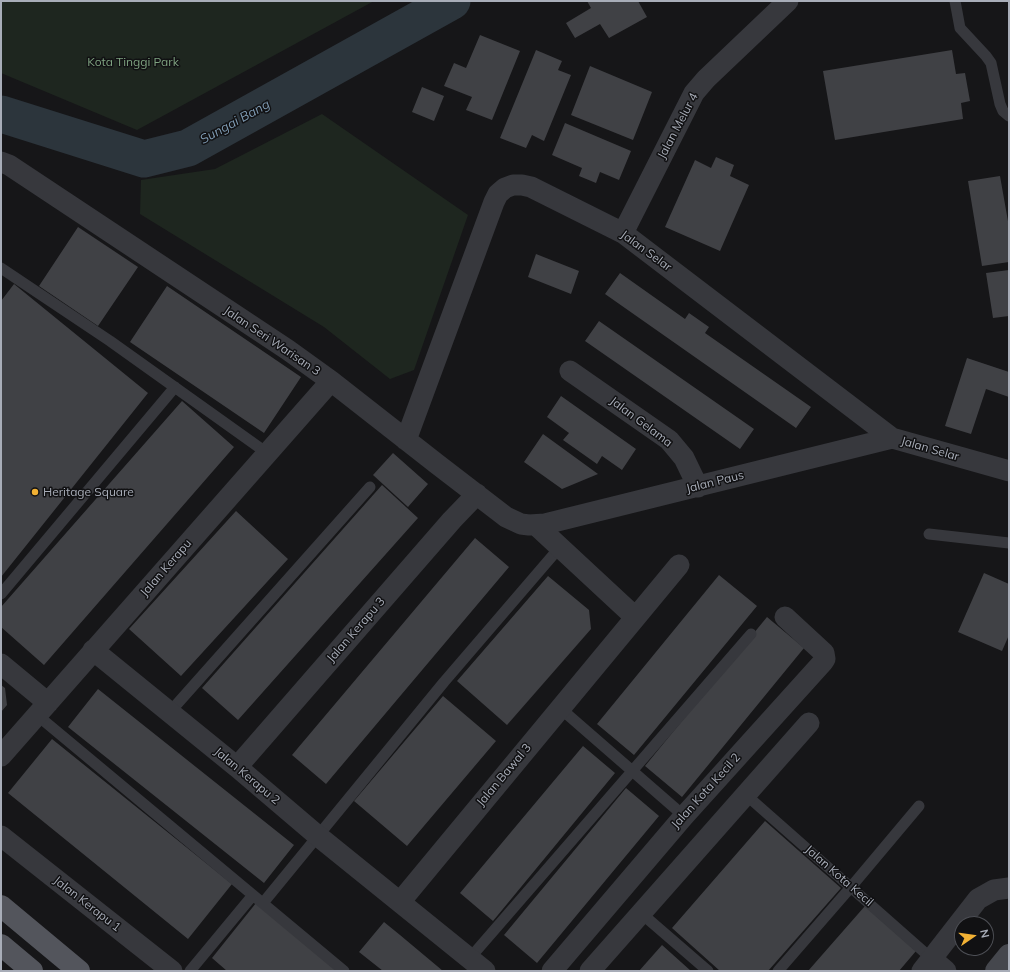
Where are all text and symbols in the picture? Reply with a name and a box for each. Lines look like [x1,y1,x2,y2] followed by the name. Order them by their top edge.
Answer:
[87,55,179,69] park label: Kota Tinggi Park
[655,91,701,161] street label: Jalan Melur 4
[197,96,273,148] water label: Sungai Bang
[618,228,674,274] street label: Jalan Selar
[221,303,323,379] street label: Jalan Seri Warisan 3
[607,394,675,450] street label: Jalan Gelama
[899,434,961,464] street label: Jalan Selar
[685,468,745,496] street label: Jalan Paus
[43,485,134,499] place label: Heritage Square
[30,487,40,497] marker: Heritage Square
[137,536,195,600] street label: Jalan Kerapu
[324,595,388,665] street label: Jalan Kerapu 3
[474,741,534,809] street label: Jalan Bawal 3
[211,744,283,808] street label: Jalan Kerapu 2
[668,750,744,832] street label: Jalan Kota Kecil 2
[802,842,876,910] street label: Jalan Kota Kecil
[51,873,123,935] street label: Jalan Kerapu 1
[954,916,994,956] north arrow
[977,928,992,939] text: N

